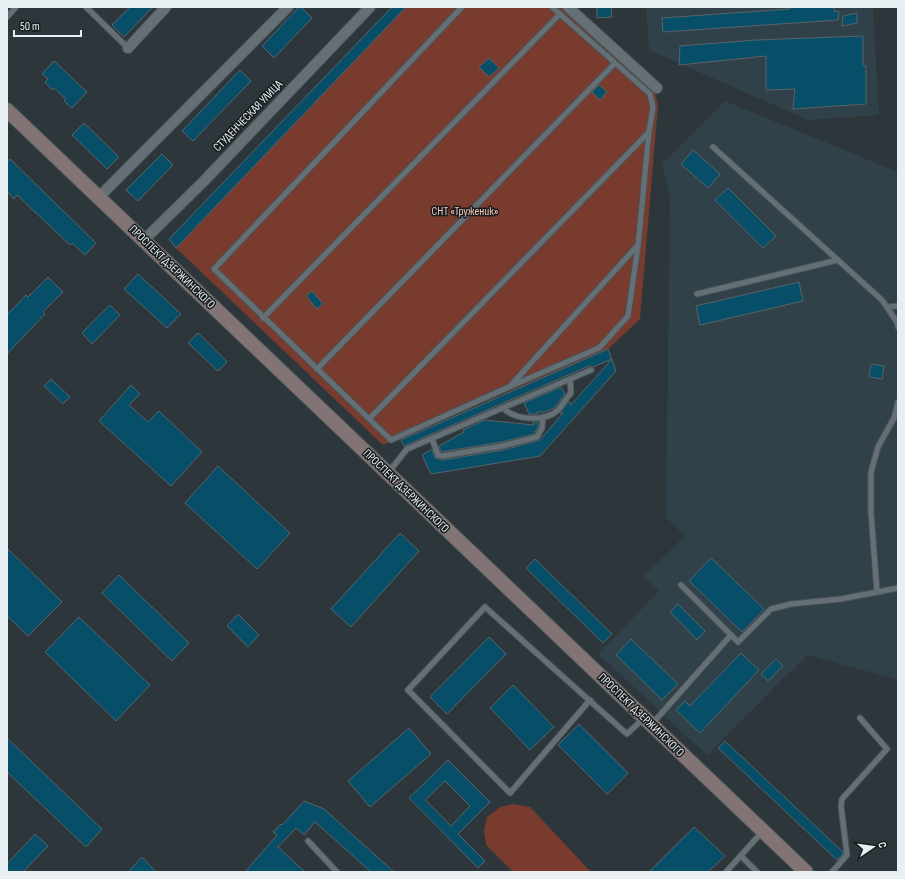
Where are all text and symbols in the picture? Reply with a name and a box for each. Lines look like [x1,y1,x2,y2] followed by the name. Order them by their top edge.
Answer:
[14,12,81,38] scale bar
[20,19,40,34] text: 50 m
[210,77,286,155] street label: СТУДЕНЧЕСКАЯ УЛИЦА
[431,204,499,219] park label: СНТ «Труженик»
[126,222,218,312] street label: ПРОСПЕКТ ДЗЕРЖИНСКОГО
[360,446,452,536] street label: ПРОСПЕКТ ДЗЕРЖИНСКОГО
[595,670,687,760] street label: ПРОСПЕКТ ДЗЕРЖИНСКОГО
[853,827,893,867] north arrow
[875,841,889,849] text: С

